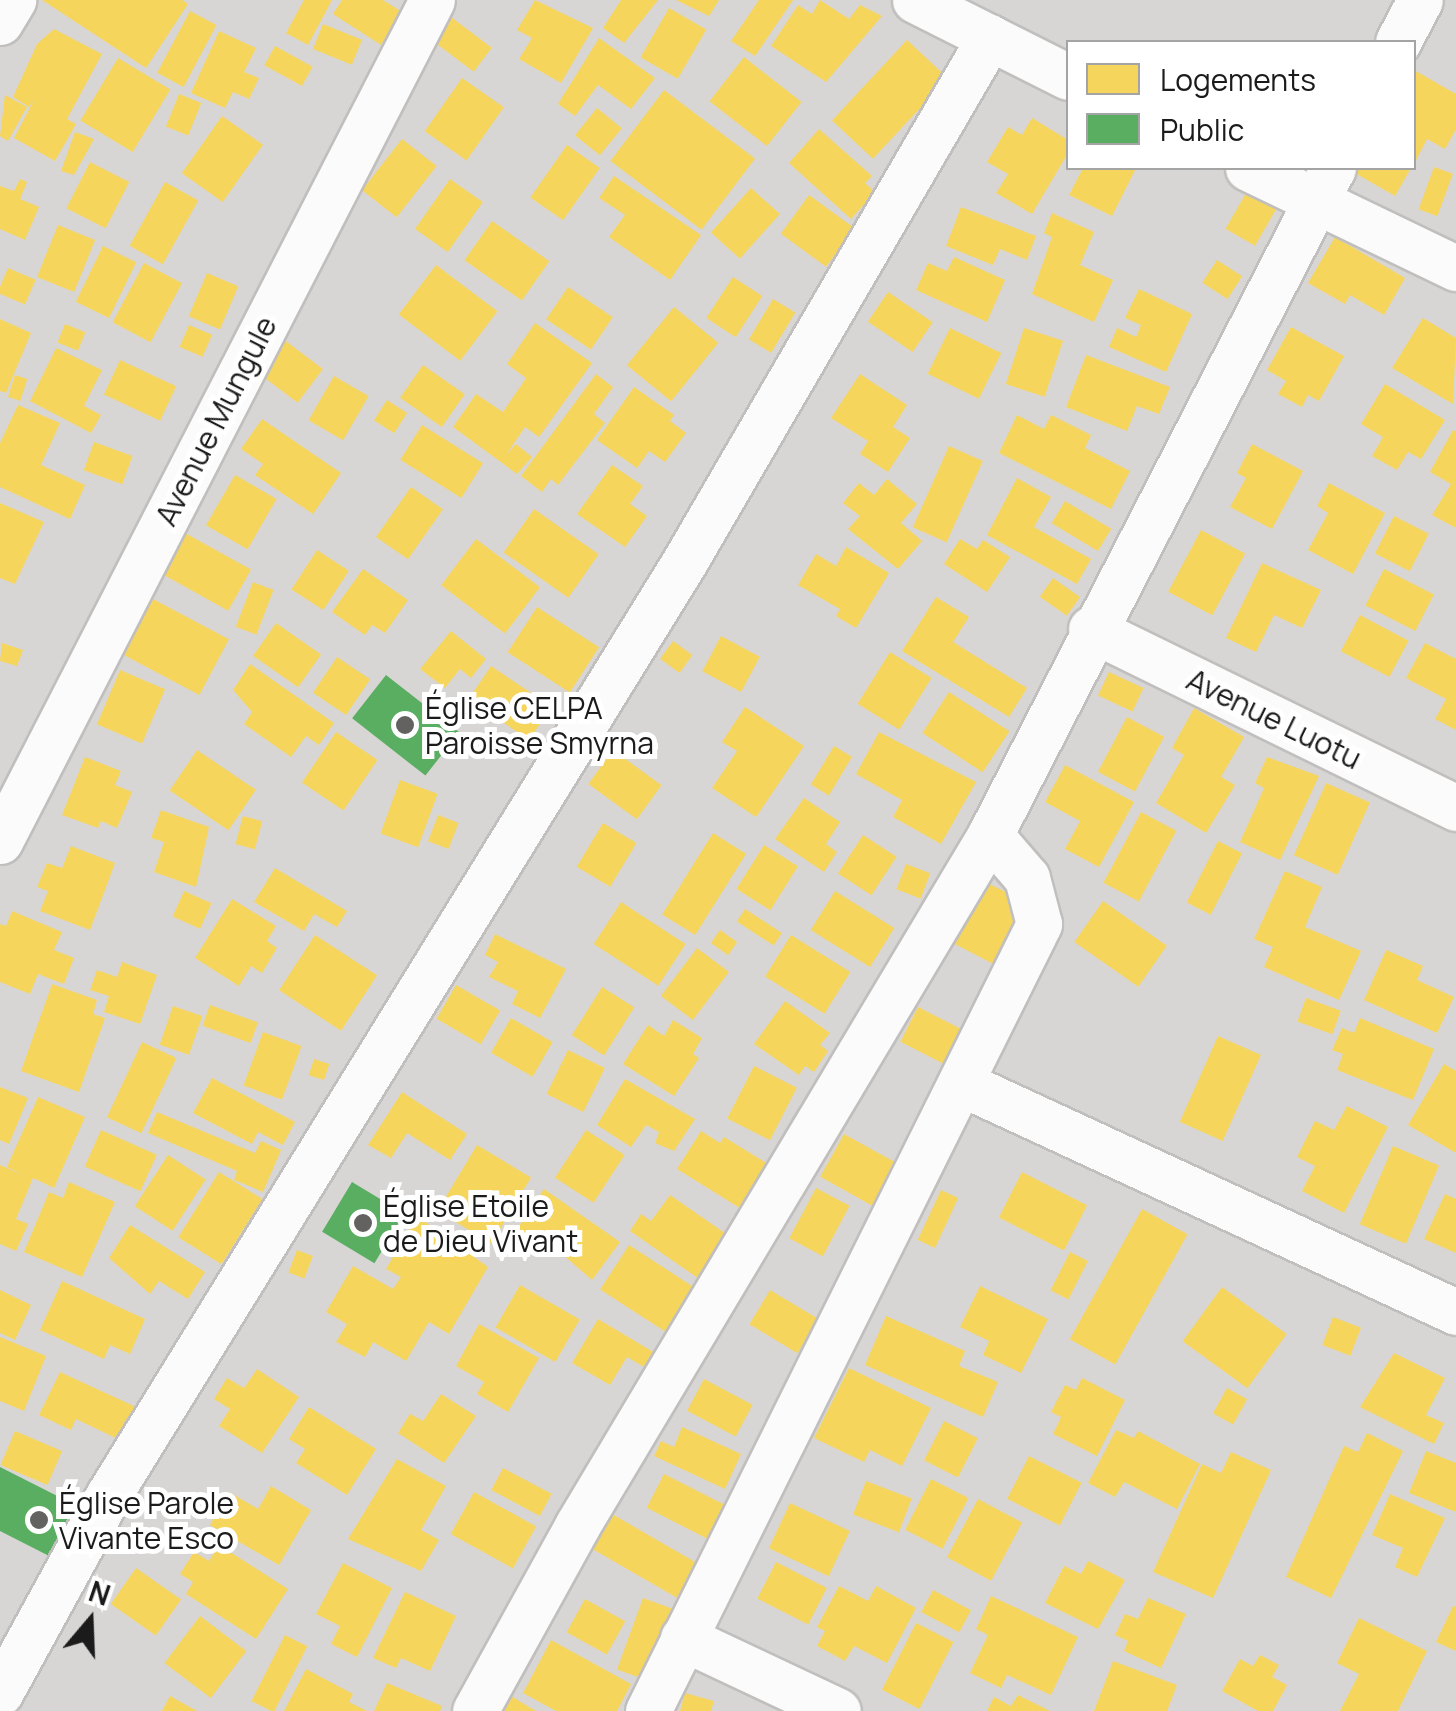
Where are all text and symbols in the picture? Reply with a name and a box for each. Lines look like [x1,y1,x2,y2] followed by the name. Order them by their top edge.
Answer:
[1066,40,1416,170] legend
[1160,59,1316,100] text: Logements
[1160,109,1244,150] text: Public
[148,311,284,531] street label: Avenue Mungule
[1181,661,1367,777] street label: Avenue Luotu
[425,690,654,760] place label: Église CELPA Paroisse Smyrna
[394,714,416,736] marker: Église CELPA Paroisse Smyrna
[383,1188,578,1258] place label: Église Etoile de Dieu Vivant
[352,1212,374,1234] marker: Église Etoile de Dieu Vivant
[59,1485,234,1556] place label: Église Parole Vivante Esco
[28,1509,50,1531] marker: Église Parole Vivante Esco
[40,1571,140,1671] north arrow
[84,1571,115,1614] text: N

